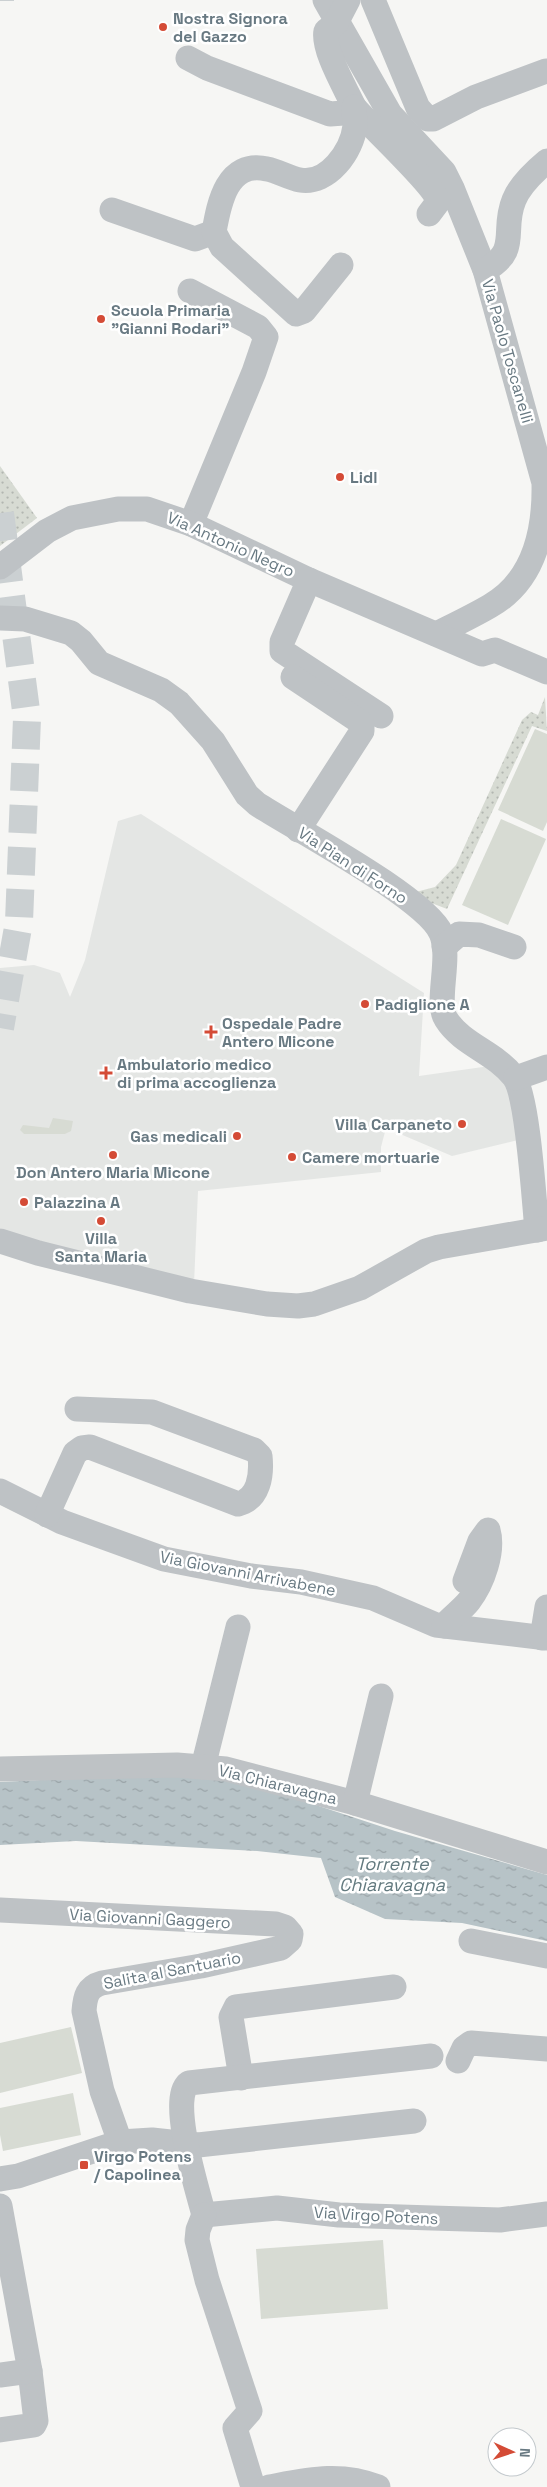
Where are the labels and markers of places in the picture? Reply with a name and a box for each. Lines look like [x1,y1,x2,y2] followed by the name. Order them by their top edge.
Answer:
[173,8,288,47] place label: Nostra Signora del Gazzo
[157,21,169,33] marker: Nostra Signora del Gazzo
[111,300,230,339] place label: Scuola Primaria "Gianni Rodari"
[95,313,107,325] marker: Scuola Primaria "Gianni Rodari"
[350,467,377,488] place label: Lidl
[334,471,346,483] marker: Lidl
[375,994,470,1015] place label: Padiglione A
[359,998,371,1010] marker: Padiglione A
[222,1013,342,1052] place label: Ospedale Padre Antero Micone
[204,1025,218,1039] marker: Ospedale Padre Antero Micone
[117,1054,276,1093] place label: Ambulatorio medico di prima accoglienza
[99,1066,113,1080] marker: Ambulatorio medico di prima accoglienza
[335,1114,452,1135] place label: Villa Carpaneto
[456,1118,468,1130] marker: Villa Carpaneto
[130,1126,227,1147] place label: Gas medicali
[231,1130,243,1142] marker: Gas medicali
[302,1147,440,1168] place label: Camere mortuarie
[107,1149,119,1161] marker: Don Antero Maria Micone
[286,1151,298,1163] marker: Camere mortuarie
[16,1162,210,1183] place label: Don Antero Maria Micone
[34,1192,120,1213] place label: Palazzina A
[18,1196,30,1208] marker: Palazzina A
[95,1215,107,1227] marker: Villa Santa Maria
[55,1228,147,1267] place label: Villa Santa Maria
[93,2146,192,2185] place label: Virgo Potens / Capolinea
[78,2159,90,2171] marker: Virgo Potens / Capolinea

